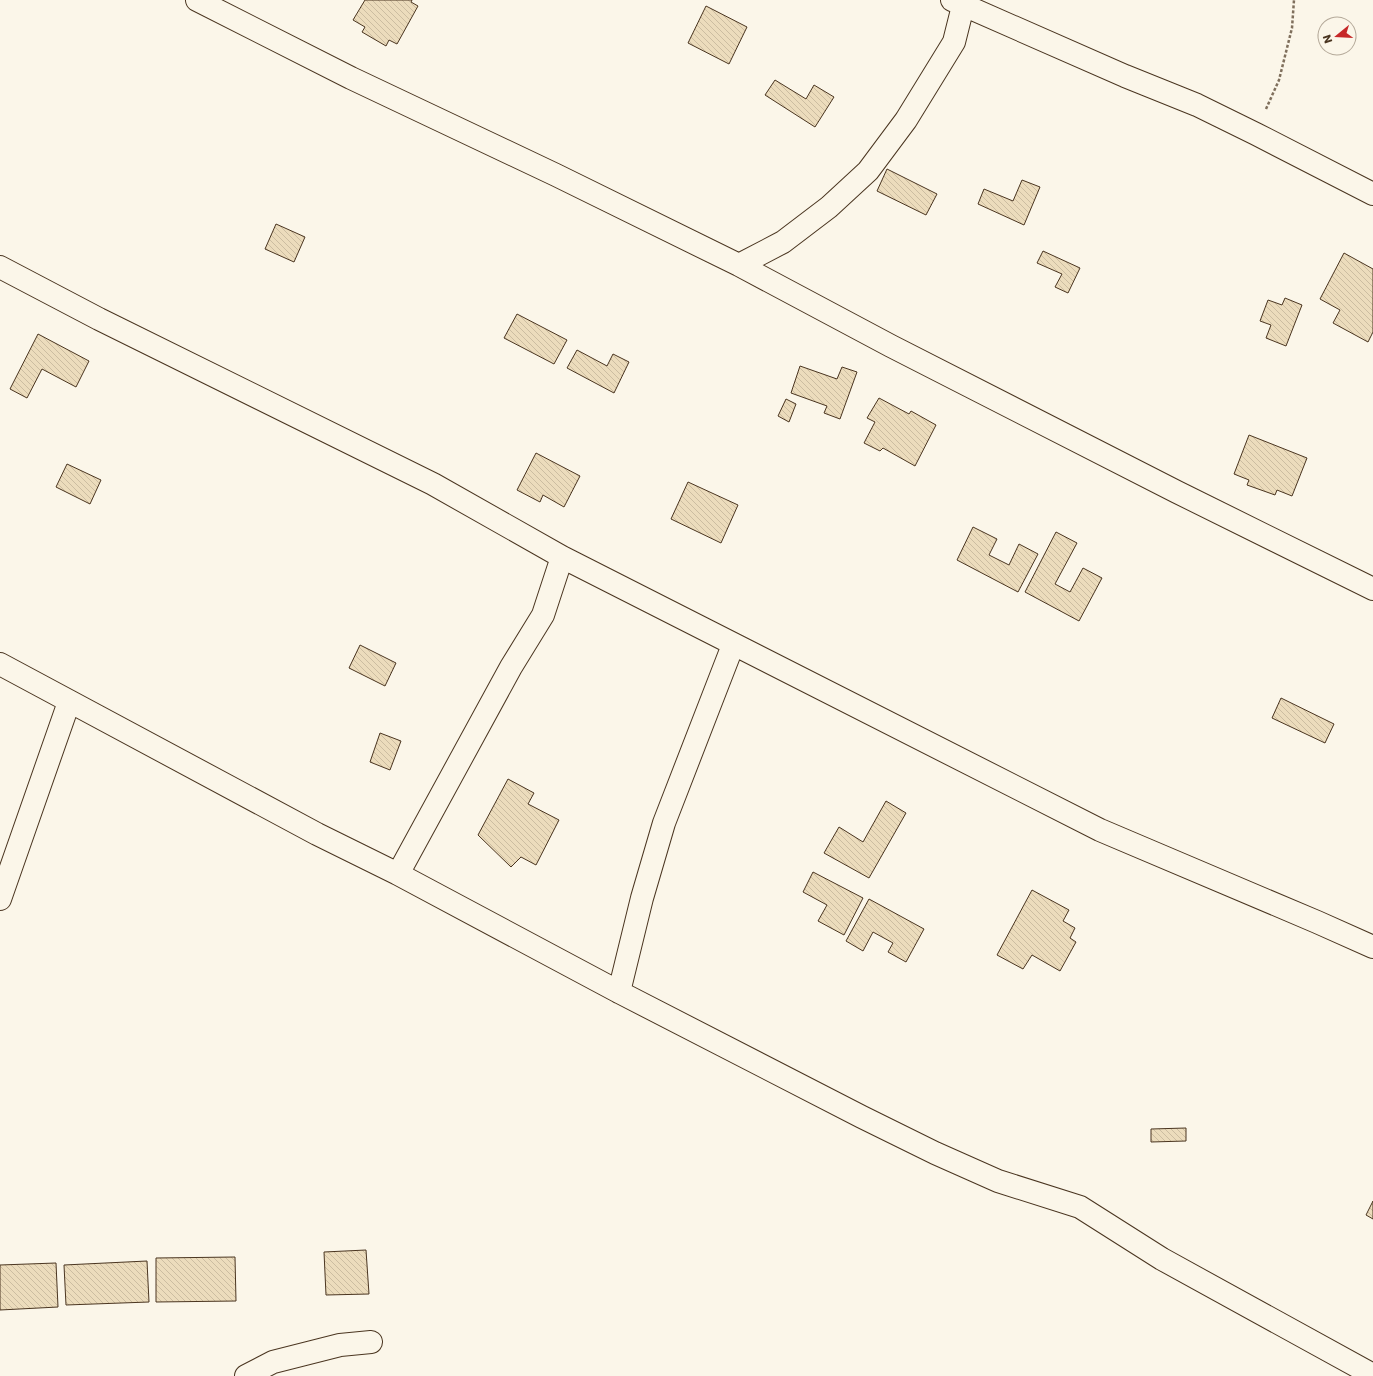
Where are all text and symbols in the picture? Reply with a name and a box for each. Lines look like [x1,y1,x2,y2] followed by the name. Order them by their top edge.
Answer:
[1317,16,1357,56] north arrow
[1319,33,1336,46] text: N

